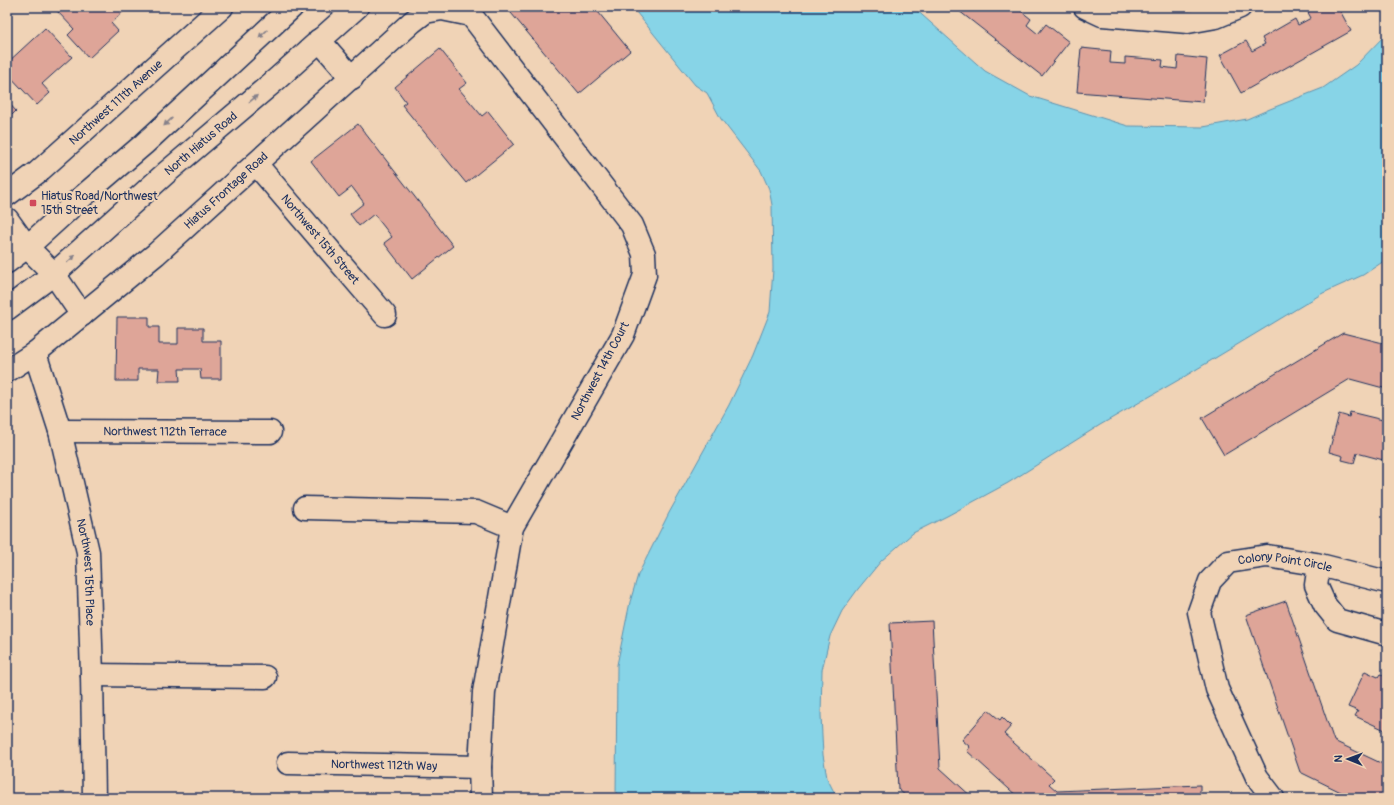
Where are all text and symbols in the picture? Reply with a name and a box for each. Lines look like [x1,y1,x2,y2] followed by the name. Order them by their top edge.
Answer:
[258,29,268,38] one-way arrow
[66,57,166,148] street label: Northwest 111th Avenue
[247,95,258,104] one-way arrow
[162,109,241,179] street label: North Hiatus Road
[163,117,173,127] one-way arrow
[181,149,271,233] street label: Hiatus Frontage Road
[41,189,158,218] place label: Hiatus Road/Northwest 15th Street
[277,192,362,288] street label: Northwest 15th Street
[28,198,38,208] marker: Hiatus Road/Northwest 15th Street
[66,254,76,263] one-way arrow
[568,319,633,423] street label: Northwest 14th Court
[103,424,227,440] street label: Northwest 112th Terrace
[73,517,97,626] street label: Northwest 15th Place
[1237,549,1334,576] street label: Colony Point Circle
[1328,739,1368,779] north arrow
[1332,754,1345,763] text: N
[331,757,437,774] street label: Northwest 112th Way

